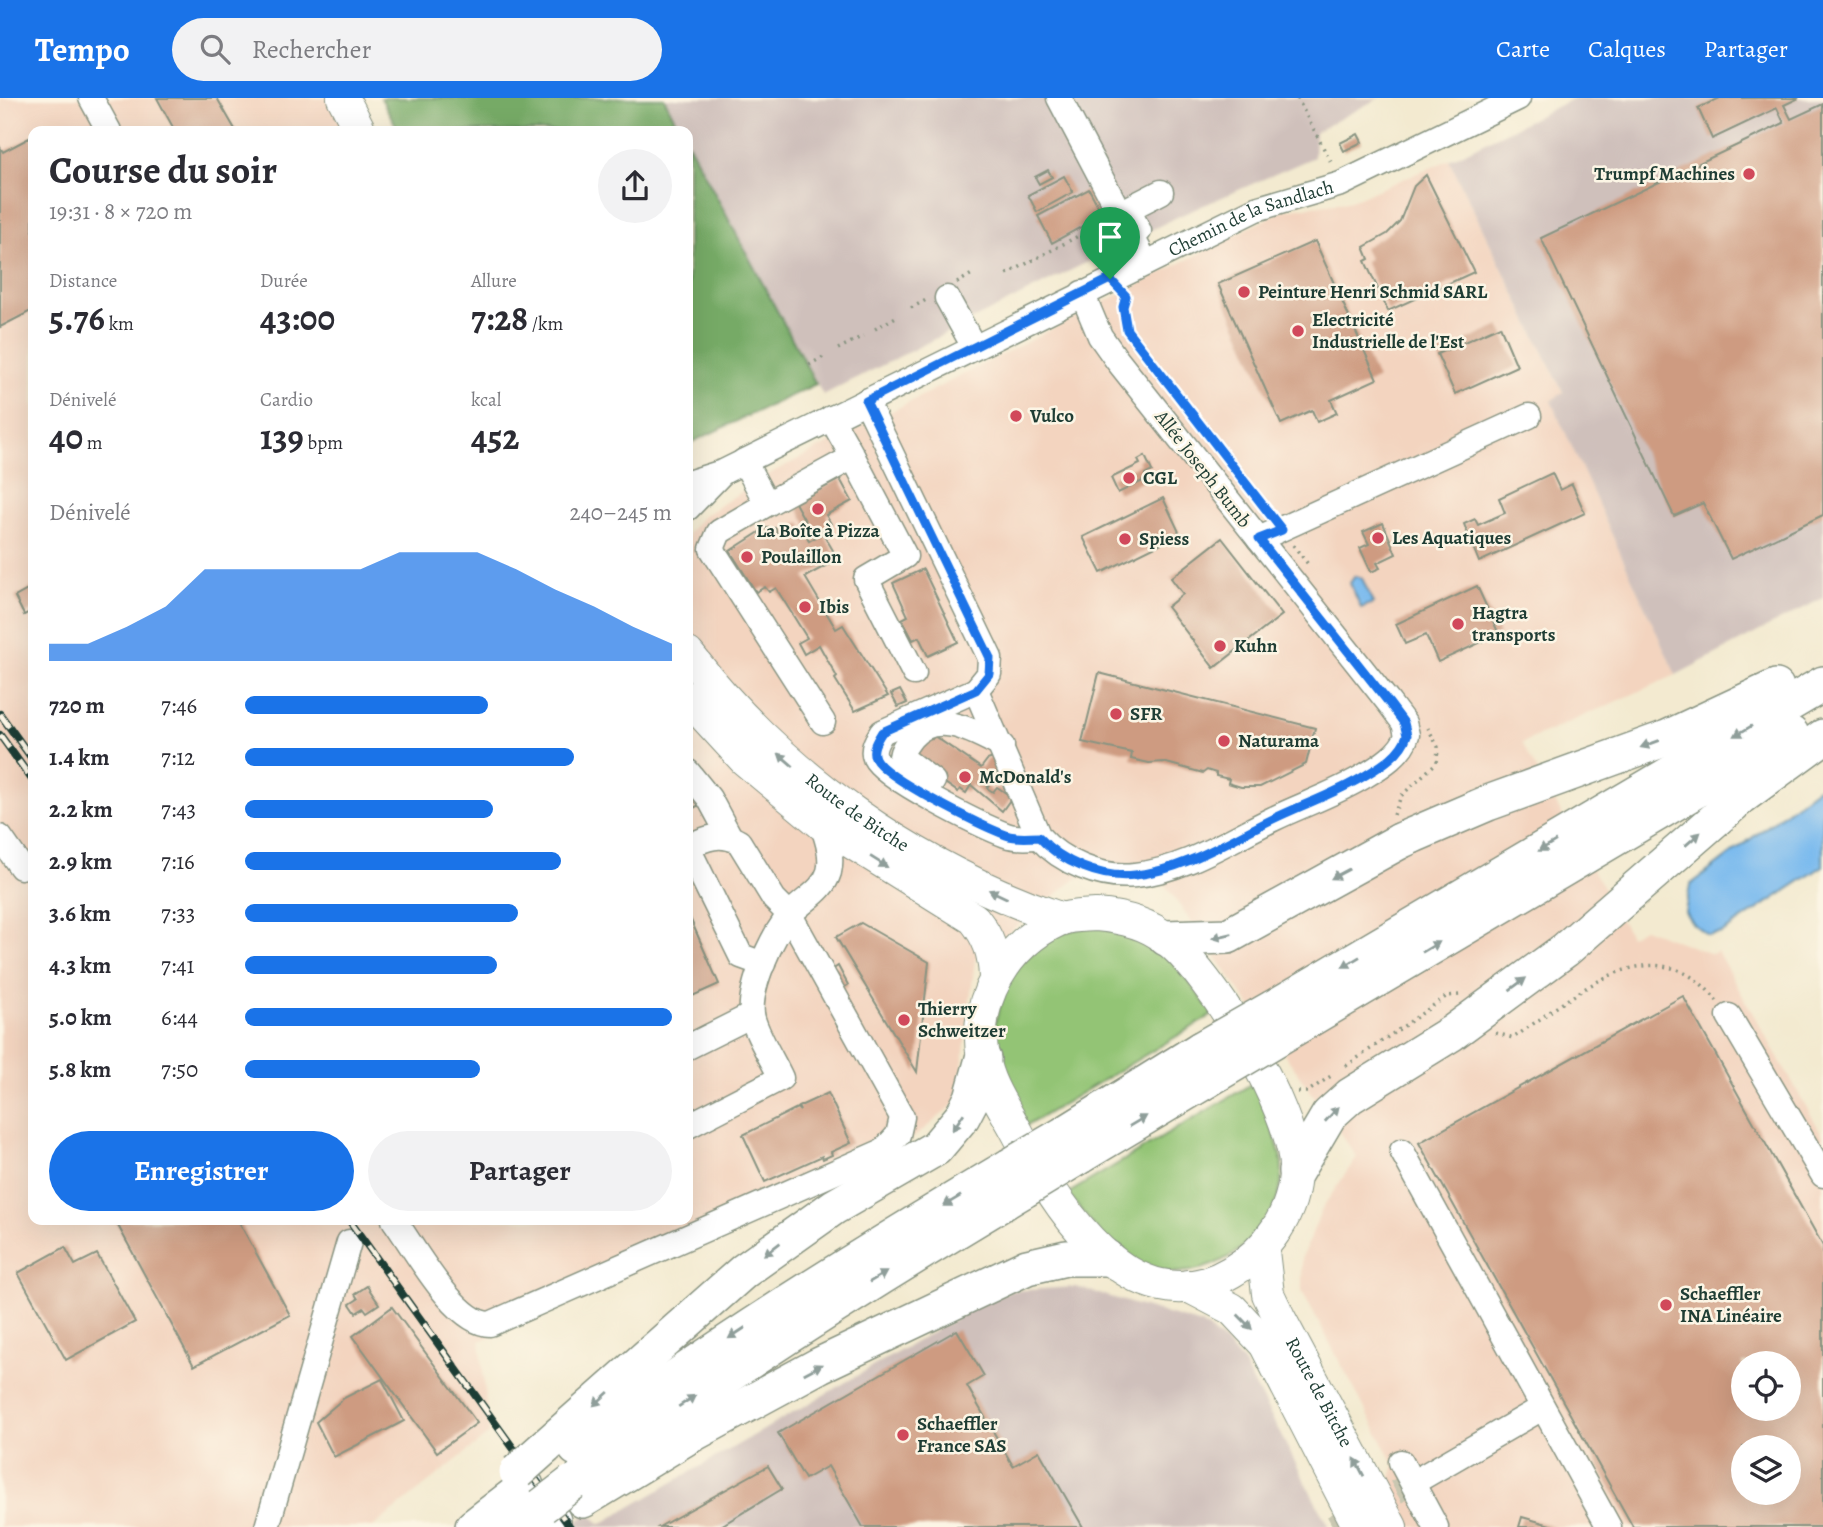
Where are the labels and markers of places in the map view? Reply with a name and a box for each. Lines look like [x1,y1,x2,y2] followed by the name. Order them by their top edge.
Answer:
[1594,161,1735,187] place label: Trumpf Machines
[1741,166,1757,182] marker: Trumpf Machines
[1080,207,1140,279] pin
[1258,279,1488,305] place label: Peinture Henri Schmid SARL
[1236,284,1252,300] marker: Peinture Henri Schmid SARL
[1312,307,1465,355] place label: Electricité Industrielle de l'Est
[1290,323,1306,339] marker: Electricité Industrielle de l'Est
[1029,403,1074,429] place label: Vulco
[1008,408,1024,424] marker: Vulco
[1143,465,1178,491] place label: CGL
[1121,470,1137,486] marker: CGL
[810,501,826,517] marker: La Boîte à Pizza
[756,518,881,544] place label: La Boîte à Pizza
[1392,525,1512,551] place label: Les Aquatiques
[1139,526,1190,552] place label: Spiess
[1370,530,1386,546] marker: Les Aquatiques
[1117,531,1133,547] marker: Spiess
[761,544,842,570] place label: Poulaillon
[739,549,755,565] marker: Poulaillon
[819,594,850,620] place label: Ibis
[797,599,813,615] marker: Ibis
[1472,600,1556,648] place label: Hagtra transports
[1450,616,1466,632] marker: Hagtra transports
[1234,633,1278,659] place label: Kuhn
[1212,638,1228,654] marker: Kuhn
[1130,701,1163,727] place label: SFR
[1108,706,1124,722] marker: SFR
[1238,728,1320,754] place label: Naturama
[1216,733,1232,749] marker: Naturama
[979,764,1072,790] place label: McDonald's
[957,769,973,785] marker: McDonald's
[918,996,1006,1044] place label: Thierry Schweitzer
[896,1012,912,1028] marker: Thierry Schweitzer
[1680,1281,1782,1329] place label: Schaeffler INA Linéaire
[1658,1297,1674,1313] marker: Schaeffler INA Linéaire
[917,1411,1007,1459] place label: Schaeffler France SAS
[895,1427,911,1443] marker: Schaeffler France SAS

